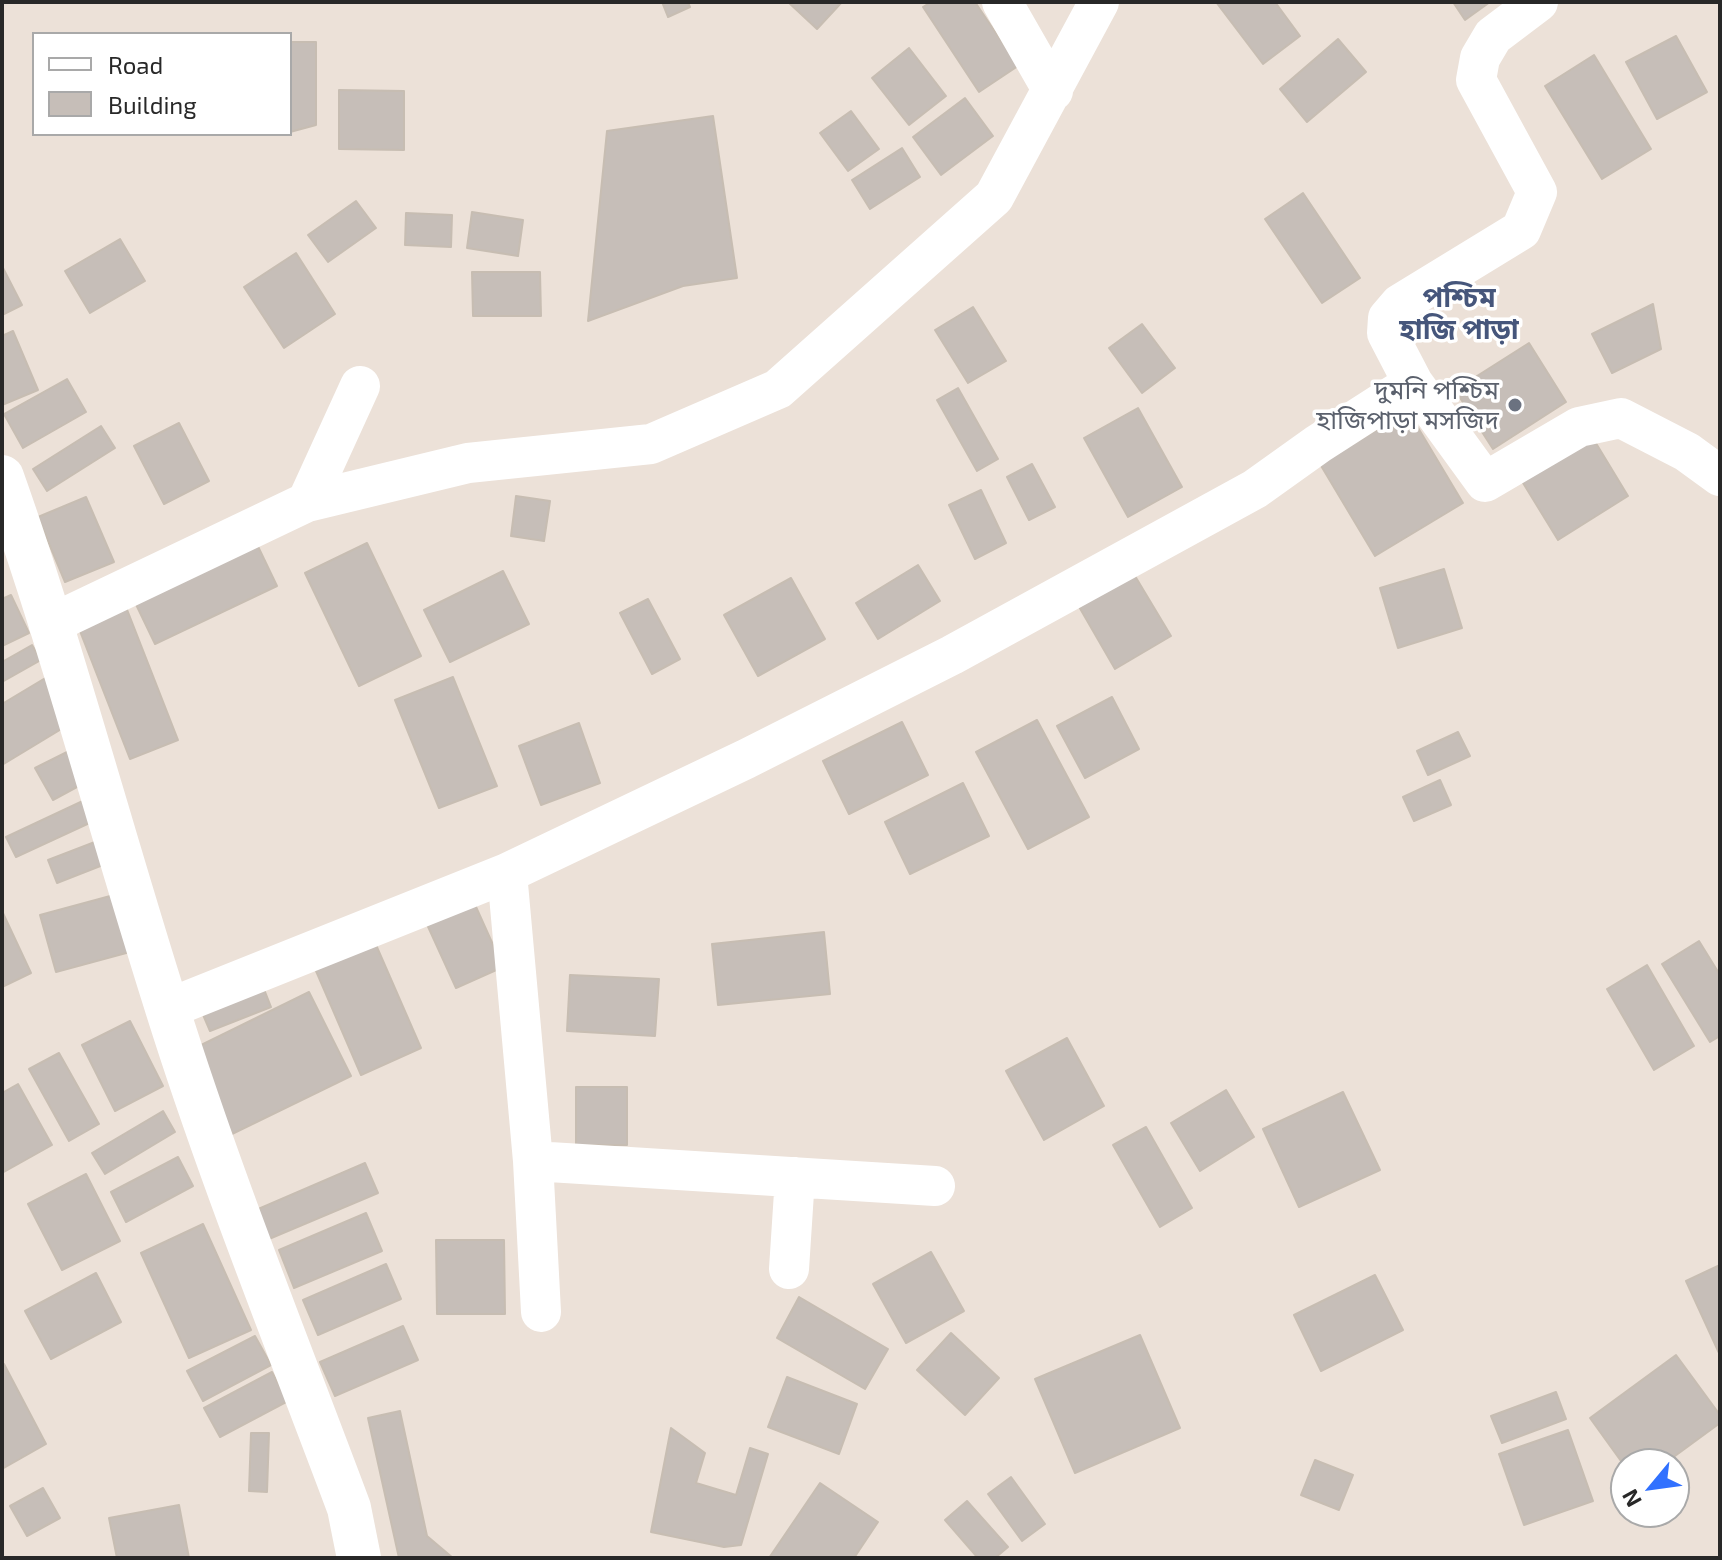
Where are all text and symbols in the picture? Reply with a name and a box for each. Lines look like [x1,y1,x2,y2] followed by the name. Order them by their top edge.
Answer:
[32,32,292,136] legend
[108,50,163,79] text: Road
[108,90,197,119] text: Building
[1399,281,1519,347] district label: পশ্চিম হাজি পাড়া
[1316,374,1499,436] place label: দুমনি পশ্চিম হাজিপাড়া মসজিদ
[1506,396,1524,414] marker: দুমনি পশ্চিম হাজিপাড়া মসজিদ
[1610,1448,1690,1528] north arrow
[1616,1485,1646,1512] text: N

